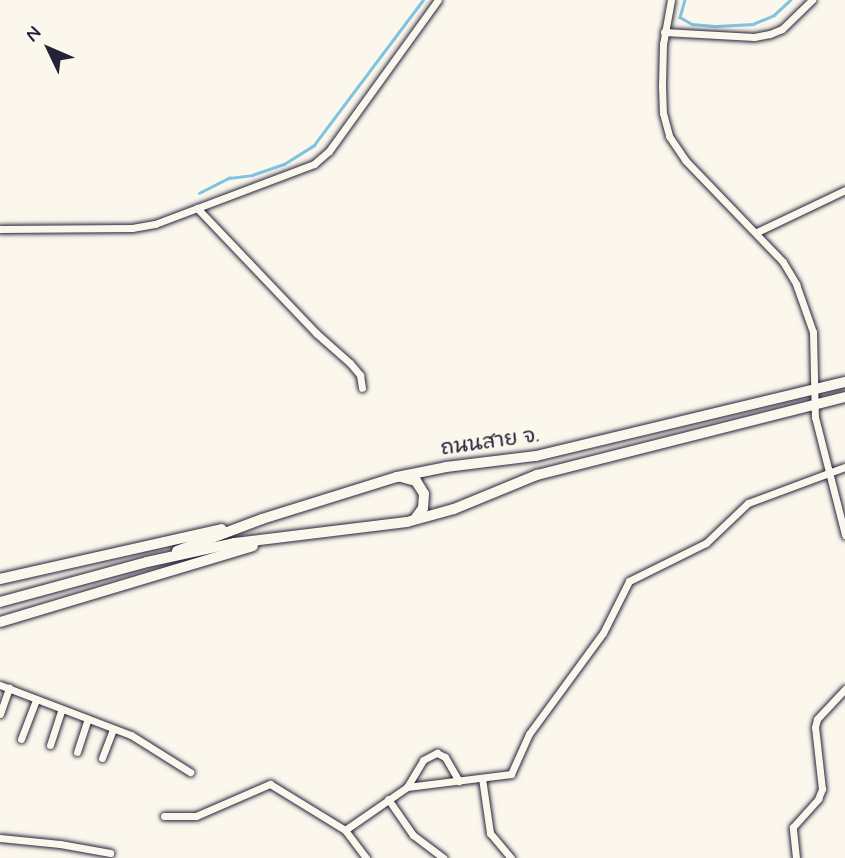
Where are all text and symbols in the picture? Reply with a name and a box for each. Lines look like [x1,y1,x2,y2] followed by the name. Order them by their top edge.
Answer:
[14,14,84,84] north arrow
[20,21,47,47] text: N
[439,423,541,461] street label: ถนนสาย จ.

